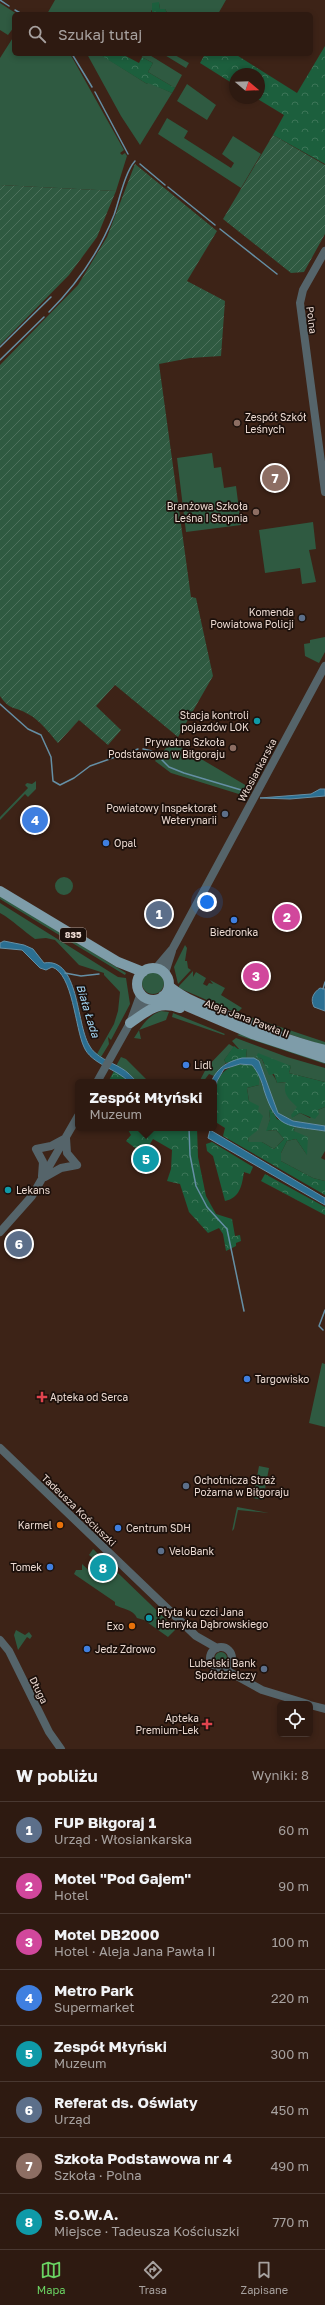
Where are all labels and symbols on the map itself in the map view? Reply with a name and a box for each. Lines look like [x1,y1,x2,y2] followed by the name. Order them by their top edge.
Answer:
[229,68,265,104] north arrow
[304,306,320,334] street label: Polna
[245,411,306,435] place label: Zespół Szkół Leśnych
[232,418,242,428] marker: Zespół Szkół Leśnych
[262,463,288,493] pin: 7
[167,500,248,524] place label: Branżowa Szkoła Leśna I Stopnia
[251,507,261,517] marker: Branżowa Szkoła Leśna I Stopnia
[210,606,294,630] place label: Komenda Powiatowa Policji
[297,613,307,623] marker: Komenda Powiatowa Policji
[180,709,249,733] place label: Stacja kontroli pojazdów LOK
[252,716,262,726] marker: Stacja kontroli pojazdów LOK
[108,736,225,760] place label: Prywatna Szkoła Podstawowa w Biłgoraju
[235,736,279,804] street label: Włosiankarska
[228,743,238,753] marker: Prywatna Szkoła Podstawowa w Biłgoraju
[106,802,217,826] place label: Powiatowy Inspektorat Weterynarii
[22,805,48,835] pin: 4
[220,809,230,819] marker: Powiatowy Inspektorat Weterynarii
[114,837,136,849] place label: Opal
[101,838,111,848] marker: Opal
[197,892,217,912] your location
[146,899,172,929] pin: 1
[274,902,300,932] pin: 2
[229,915,239,925] marker: Biedronka
[210,926,258,938] place label: Biedronka
[60,928,86,942] road number: 835
[243,961,269,991] pin: 3
[74,983,103,1040] water label: Biała Łada
[203,996,291,1040] street label: Aleja Jana Pawła II
[194,1059,212,1071] place label: Lidl
[181,1060,191,1070] marker: Lidl
[133,1144,159,1174] pin: 5
[16,1184,50,1196] place label: Lekans
[3,1185,13,1195] marker: Lekans
[6,1229,32,1259] pin: 6
[255,1373,309,1385] place label: Targowisko
[242,1374,252,1384] marker: Targowisko
[50,1391,128,1403] place label: Apteka od Serca
[37,1392,47,1402] marker: Apteka od Serca
[39,1471,119,1549] street label: Tadeusza Kościuszki
[194,1474,289,1498] place label: Ochotnicza Straż Pożarna w Biłgoraju
[181,1481,191,1491] marker: Ochotnicza Straż Pożarna w Biłgoraju
[18,1519,52,1531] place label: Karmel
[55,1520,65,1530] marker: Karmel
[126,1522,191,1534] place label: Centrum SDH
[113,1523,123,1533] marker: Centrum SDH
[169,1545,214,1557] place label: VeloBank
[156,1546,166,1556] marker: VeloBank
[90,1553,116,1583] pin: 8
[10,1561,42,1573] place label: Tomek
[45,1562,55,1572] marker: Tomek
[157,1606,268,1630] place label: Płyta ku czci Jana Henryka Dąbrowskiego
[144,1613,154,1623] marker: Płyta ku czci Jana Henryka Dąbrowskiego
[107,1620,124,1632] place label: Exo
[127,1621,137,1631] marker: Exo
[95,1643,156,1655] place label: Jedz Zdrowo
[82,1644,92,1654] marker: Jedz Zdrowo
[189,1657,256,1681] place label: Lubelski Bank Spółdzielczy
[259,1664,269,1674] marker: Lubelski Bank Spółdzielczy
[27,1675,51,1705] street label: Długa
[136,1712,199,1736] place label: Apteka Premium-Lek
[202,1719,212,1729] marker: Apteka Premium-Lek

